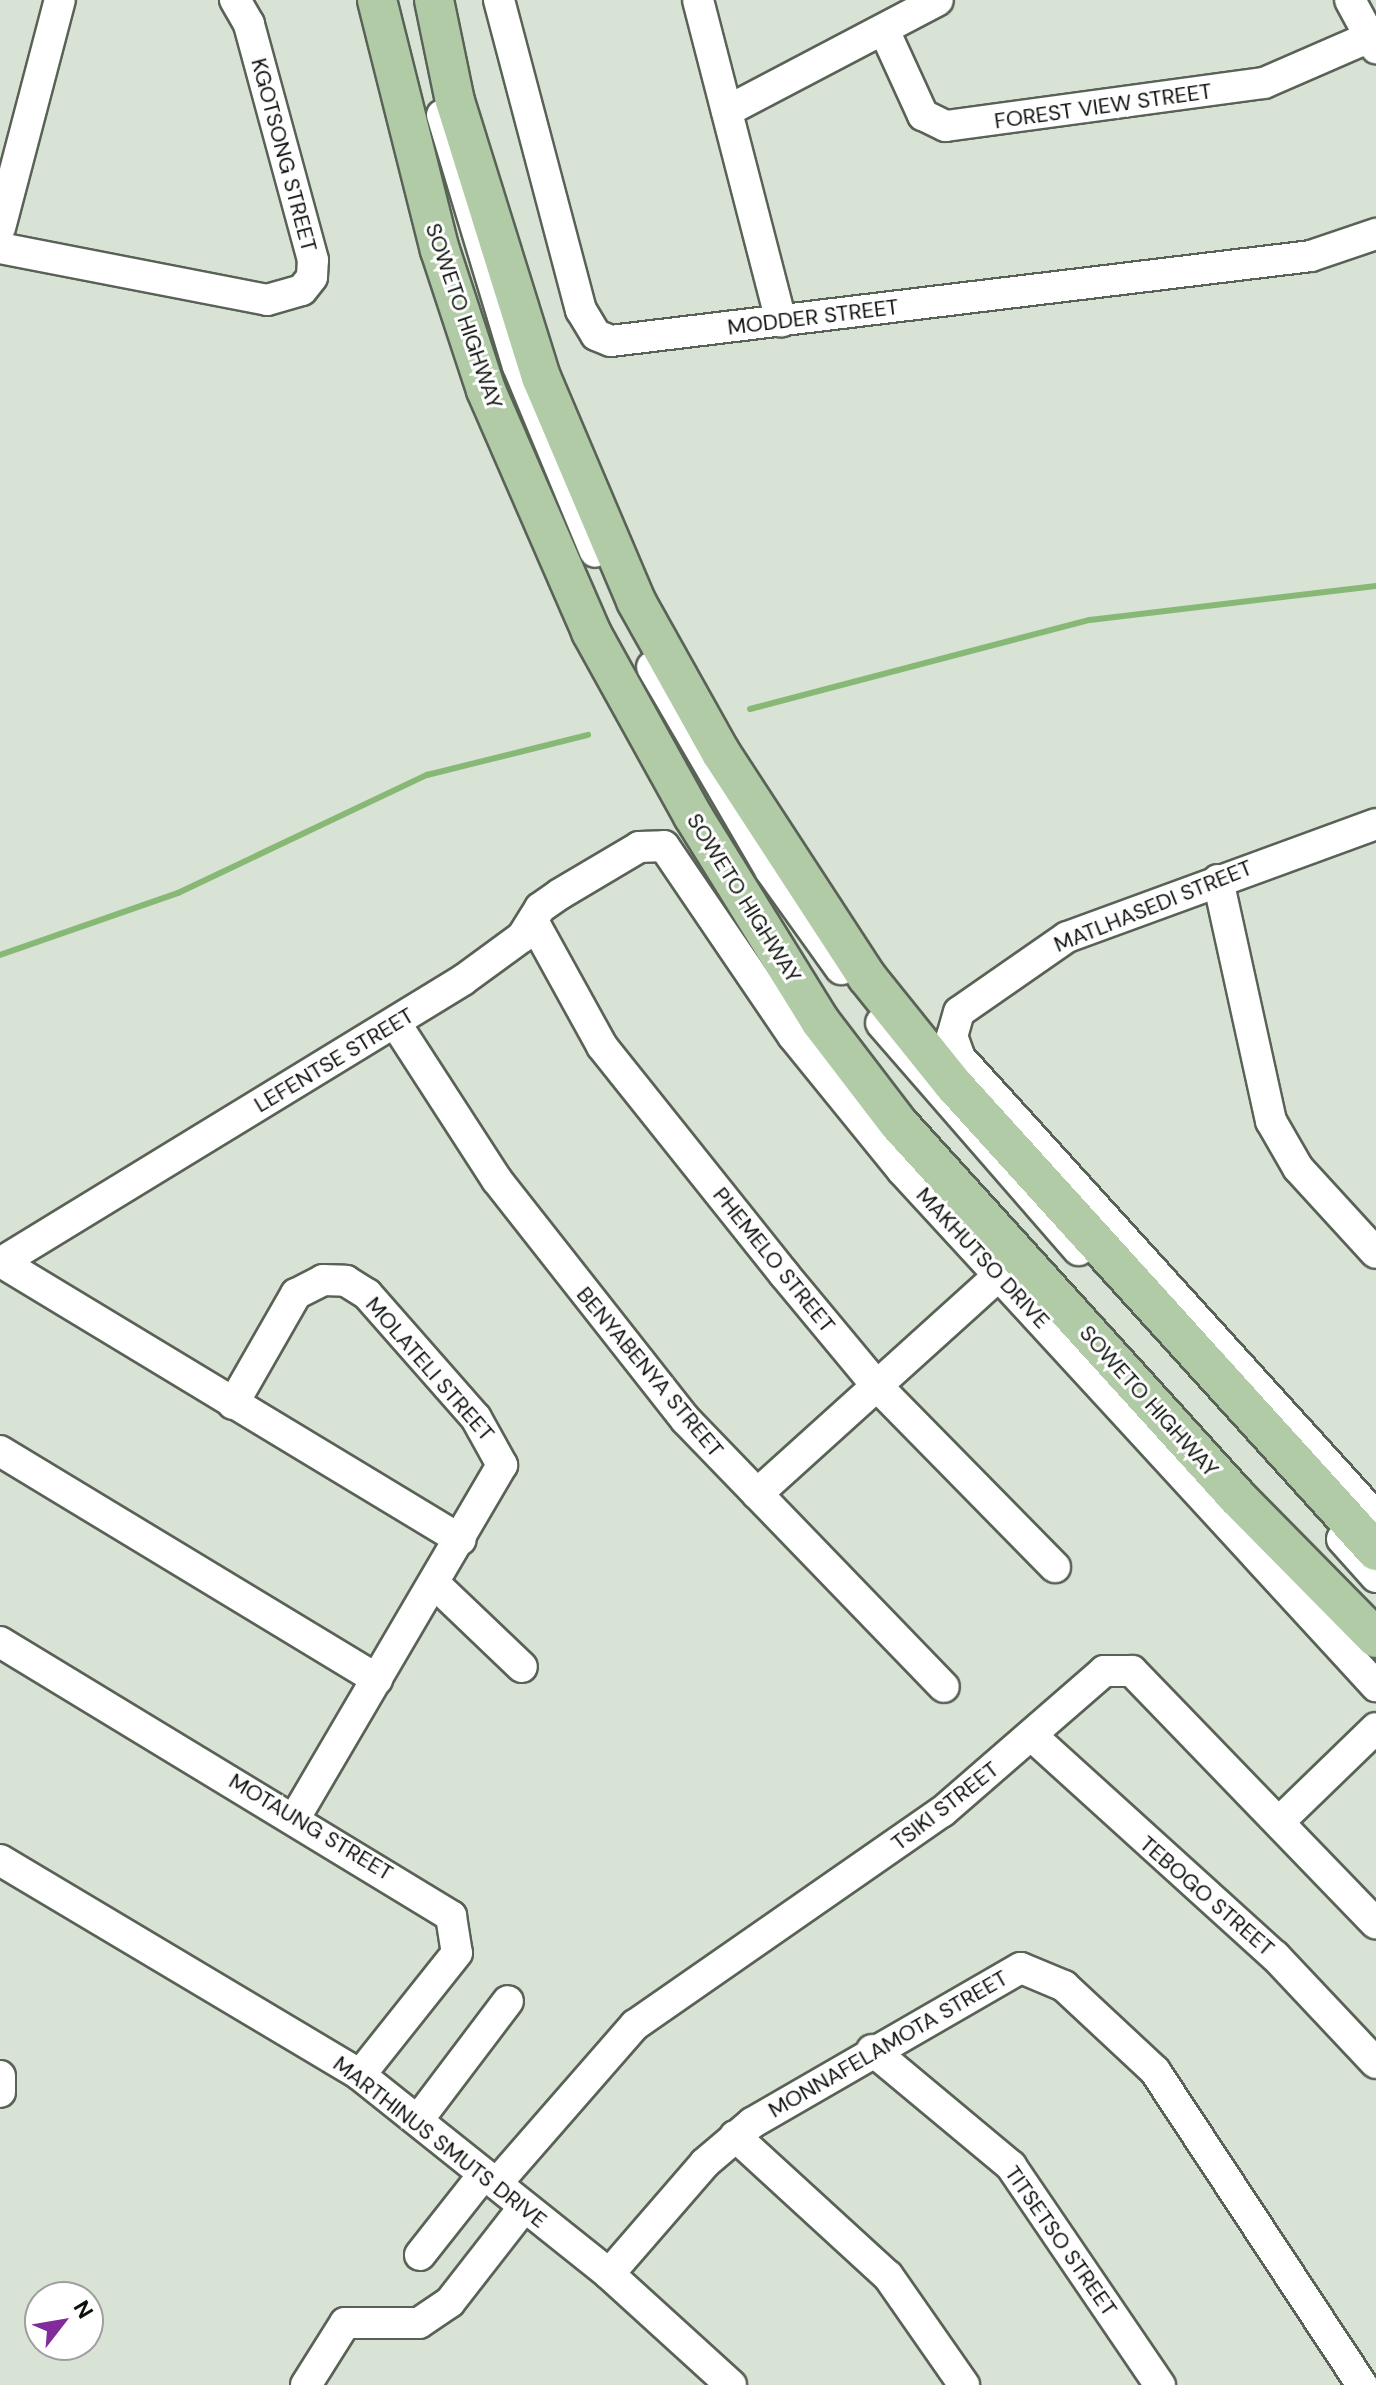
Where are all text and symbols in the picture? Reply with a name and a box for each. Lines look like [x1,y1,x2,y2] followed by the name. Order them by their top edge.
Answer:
[245,55,323,255] street label: KGOTSONG STREET
[993,78,1213,134] street label: FOREST VIEW STREET
[420,220,508,412] street label: SOWETO HIGHWAY
[726,293,900,341] street label: MODDER STREET
[681,808,807,988] street label: SOWETO HIGHWAY
[1050,854,1256,958] street label: MATLHASEDI STREET
[249,1002,419,1118] street label: LEFENTSE STREET
[707,1182,841,1338] street label: PHEMELO STREET
[911,1182,1055,1334] street label: MAKHUTSO DRIVE
[571,1281,729,1463] street label: BENYABENYA STREET
[360,1292,500,1446] street label: MOLATELI STREET
[1074,1320,1224,1482] street label: SOWETO HIGHWAY
[886,1756,1004,1856] street label: TSIKI STREET
[224,1768,398,1886] street label: MOTAUNG STREET
[1134,1830,1280,1962] street label: TEBOGO STREET
[764,1965,1012,2123] street label: MONNAFELAMOTA STREET
[328,2050,552,2234] street label: MARTHINUS SMUTS DRIVE
[999,2161,1123,2321] street label: TITSETSO STREET
[24,2281,104,2361] north arrow
[67,2295,100,2324] text: N

